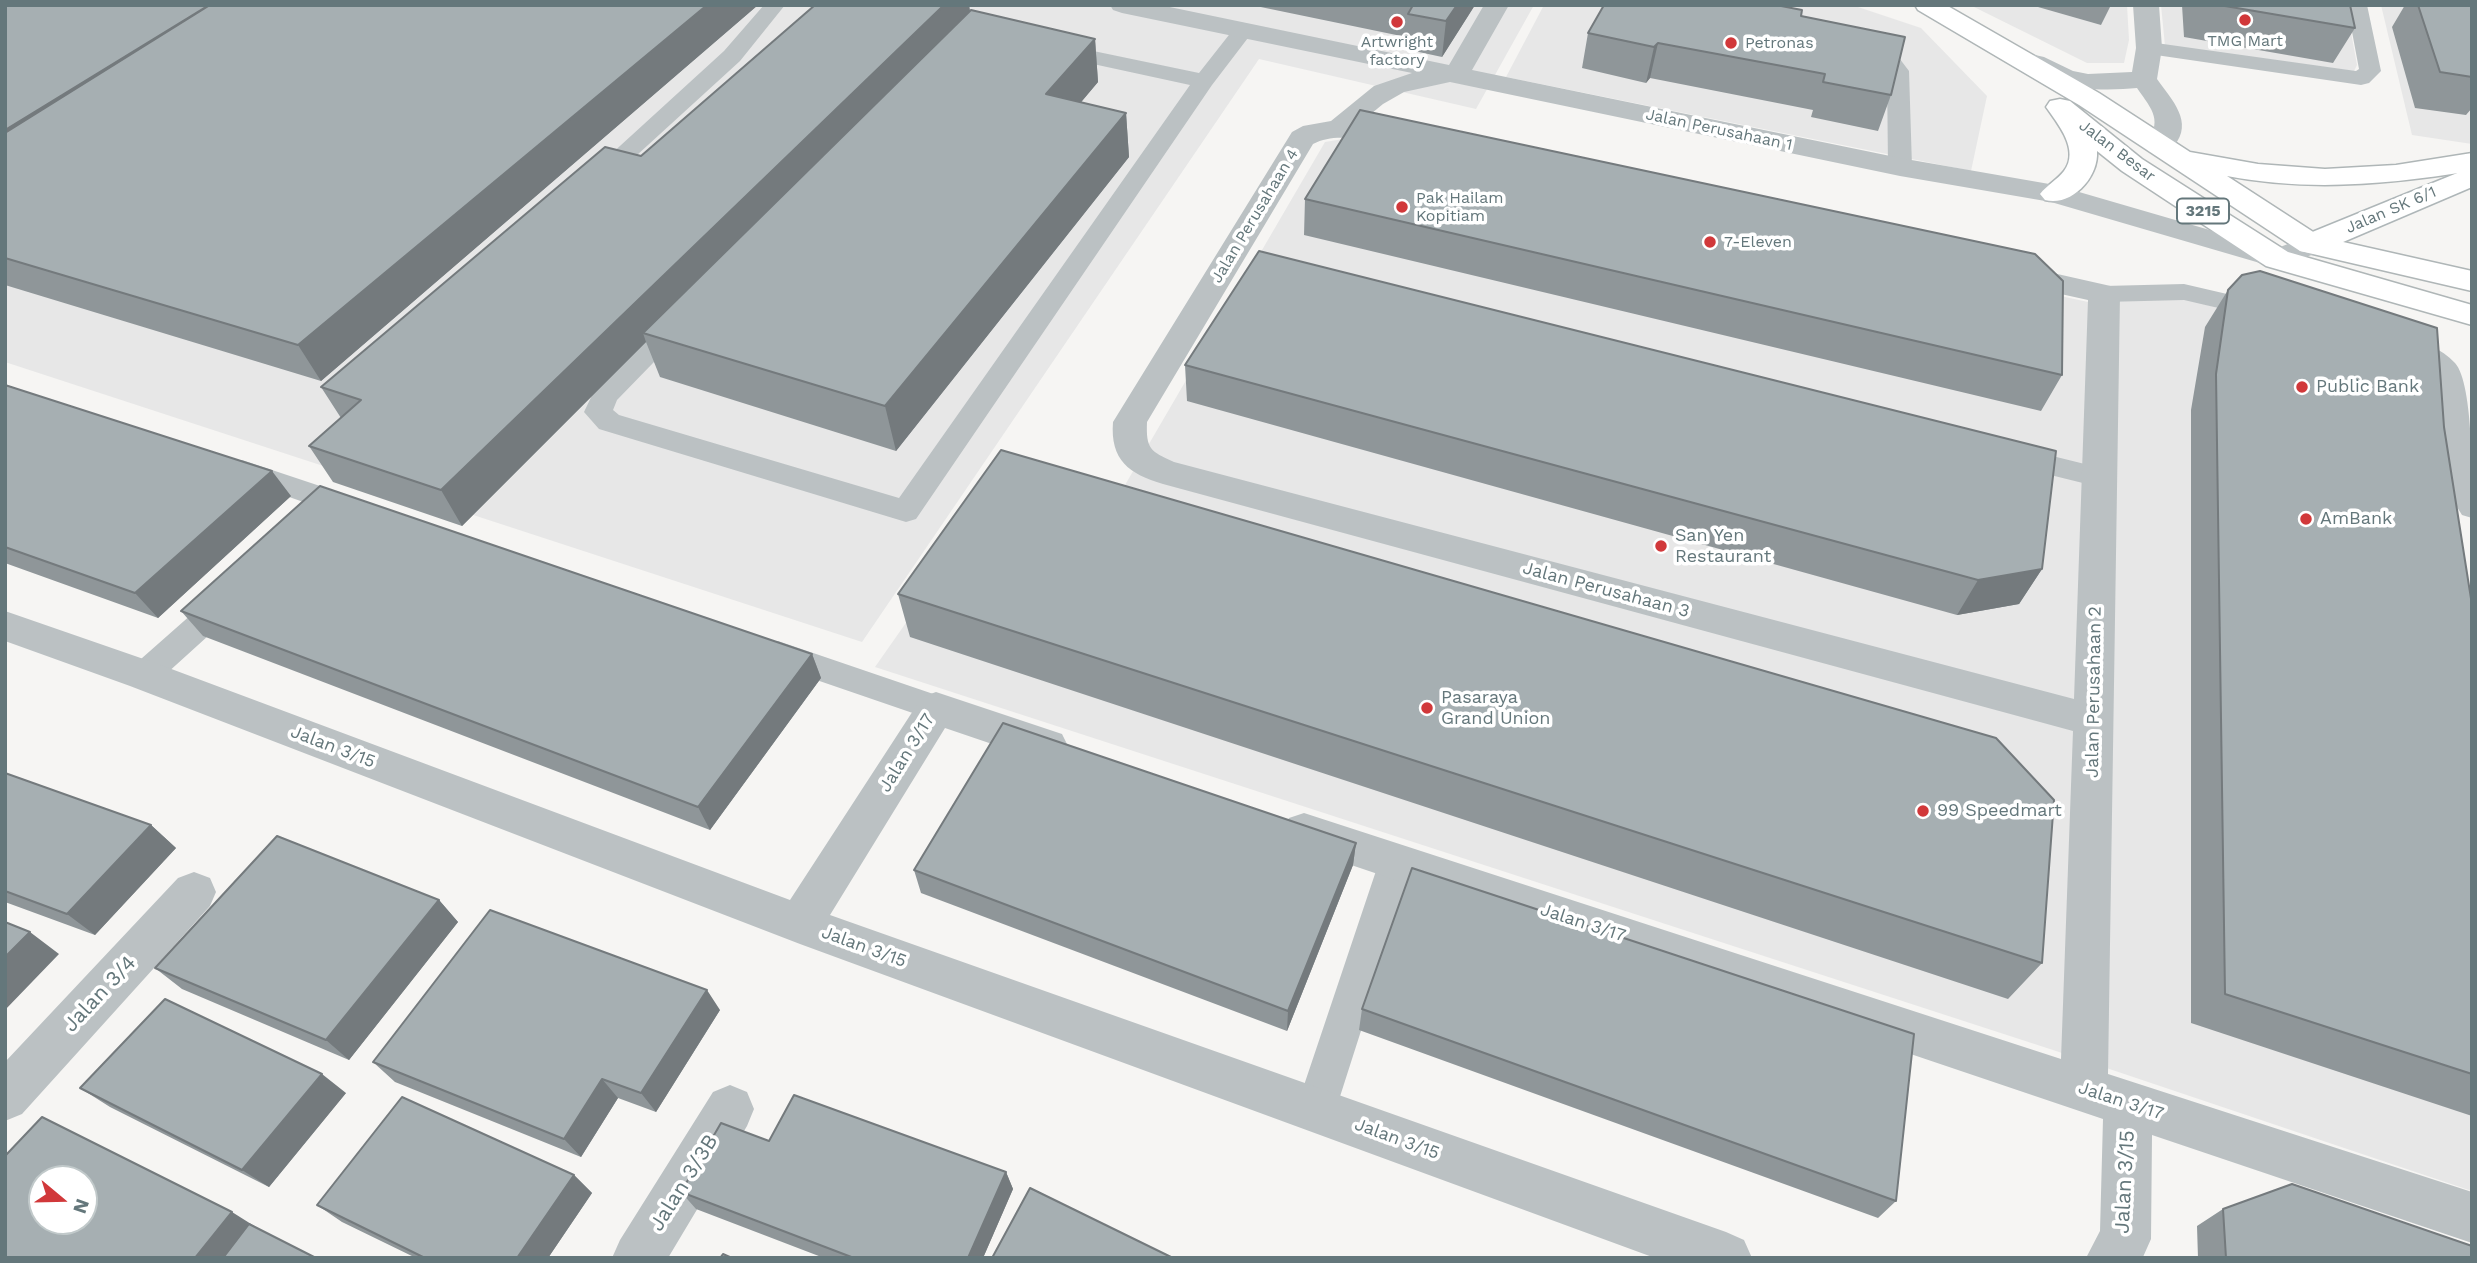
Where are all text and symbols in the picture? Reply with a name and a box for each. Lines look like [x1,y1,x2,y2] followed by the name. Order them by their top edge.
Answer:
[2237,12,2253,28] marker: TMG Mart
[1389,14,1405,30] marker: Artwright factory
[2207,31,2283,51] place label: TMG Mart
[1361,32,1433,70] place label: Artwright factory
[1745,33,1814,53] place label: Petronas
[1723,35,1739,51] marker: Petronas
[1644,105,1794,155] street label: Jalan Perusahaan 1
[2075,116,2159,186] street label: Jalan Besar
[1207,145,1303,287] street label: Jalan Perusahaan 4
[2343,182,2439,238] street label: Jalan SK 6/1
[1416,188,1504,226] place label: Pak Hailam Kopitiam
[2177,198,2229,224] road number: 3215
[1394,199,1410,215] marker: Pak Hailam Kopitiam
[1724,232,1792,252] place label: 7-Eleven
[1702,234,1718,250] marker: 7-Eleven
[2316,376,2419,398] place label: Public Bank
[2294,379,2310,395] marker: Public Bank
[2320,508,2392,530] place label: AmBank
[2298,511,2314,527] marker: AmBank
[1675,525,1771,568] place label: San Yen Restaurant
[1653,538,1669,554] marker: San Yen Restaurant
[1520,557,1692,623] street label: Jalan Perusahaan 3
[2082,606,2106,778] street label: Jalan Perusahaan 2
[1441,687,1550,730] place label: Pasaraya Grand Union
[1419,700,1435,716] marker: Pasaraya Grand Union
[874,710,940,796] street label: Jalan 3/17
[288,721,378,773] street label: Jalan 3/15
[1937,800,2062,822] place label: 99 Speedmart
[1915,803,1931,819] marker: 99 Speedmart
[1538,899,1628,947] street label: Jalan 3/17
[819,922,909,972] street label: Jalan 3/15
[58,951,142,1037] street label: Jalan 3/4
[2076,1077,2166,1125] street label: Jalan 3/17
[1352,1114,1442,1164] street label: Jalan 3/15
[644,1130,724,1236] street label: Jalan 3/3B
[2110,1130,2140,1234] street label: Jalan 3/15
[28,1165,98,1235] north arrow
[68,1196,95,1217] text: N

